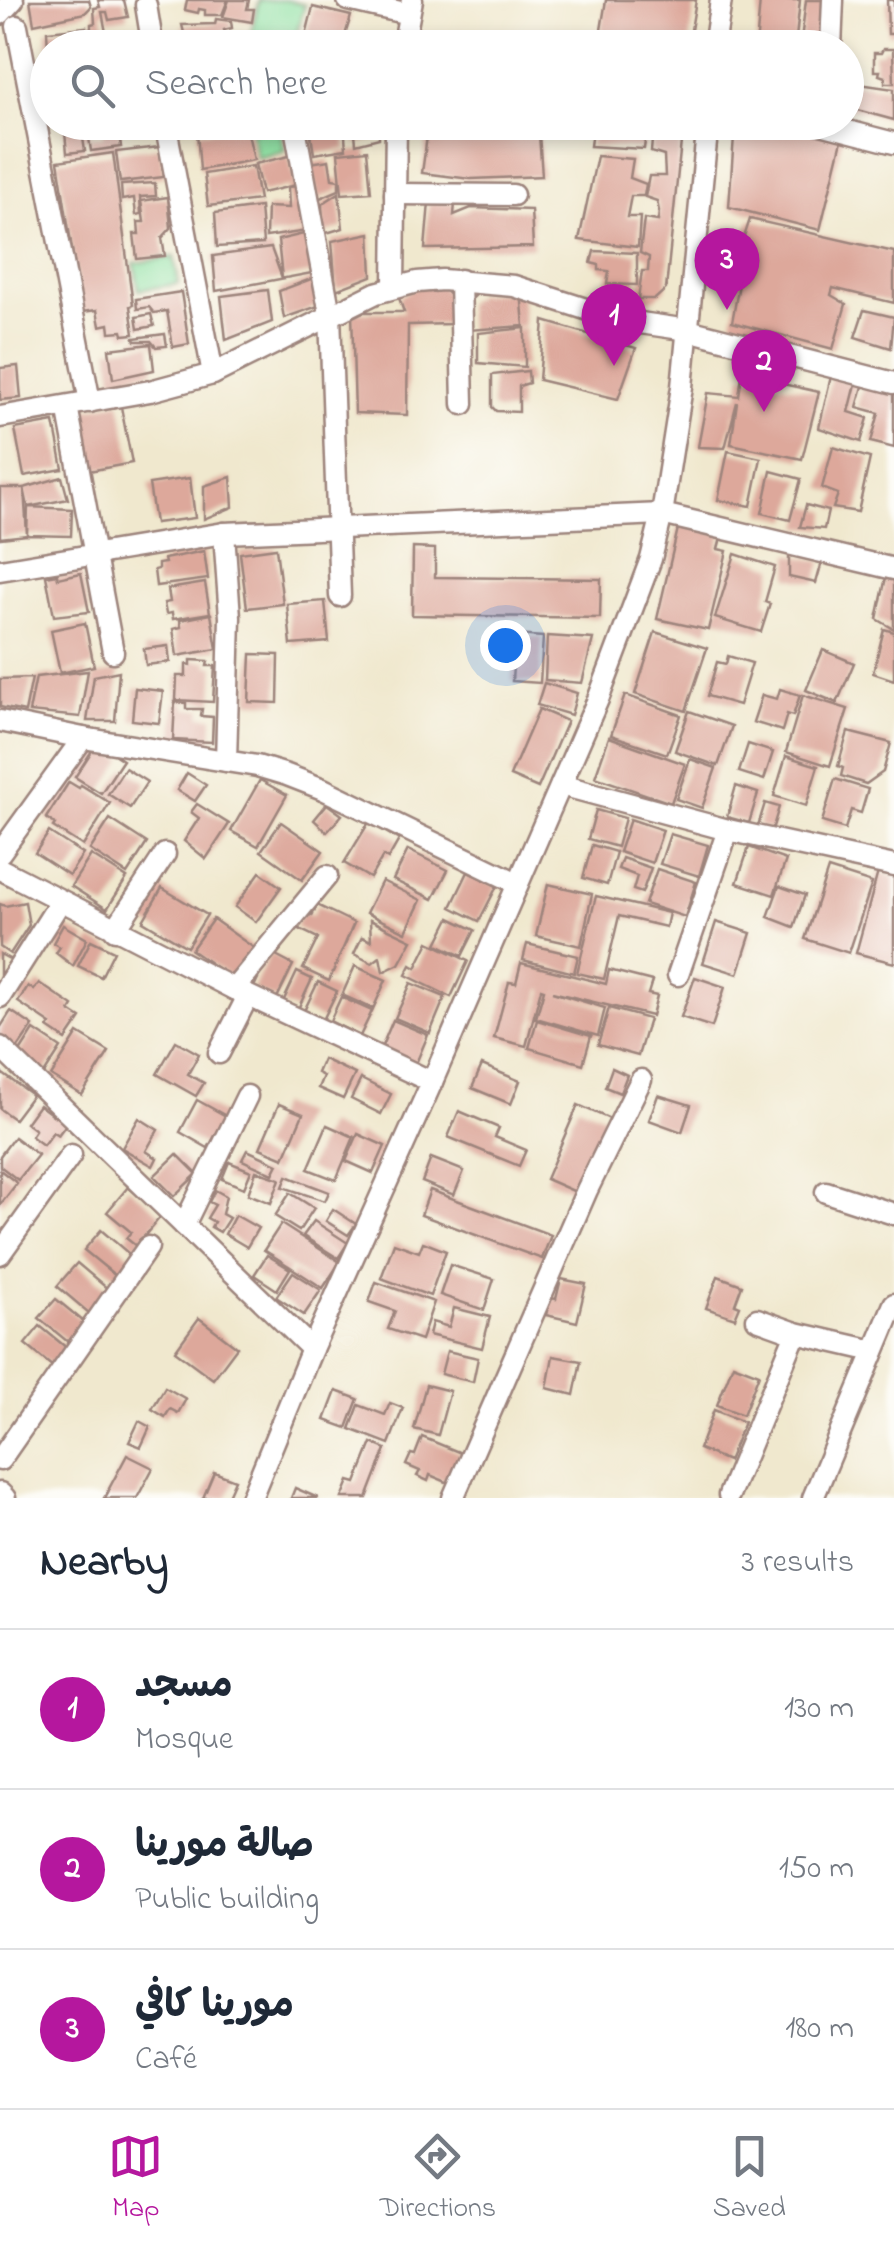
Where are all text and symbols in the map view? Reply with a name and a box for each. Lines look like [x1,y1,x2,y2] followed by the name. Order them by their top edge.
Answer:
[30,30,864,140] search box
[145,57,327,113] text: Search here
[65,58,120,113] icon: search
[694,228,760,310] pin: 3
[582,284,646,366] pin: 1
[732,330,796,412] pin: 2
[480,620,531,671] your location
[40,1533,168,1594] text: Nearby
[742,1540,854,1587] text: 3 results
[135,1659,232,1715] text: مسجد
[67,1686,78,1733] text: 1
[784,1686,854,1733] text: 130 m
[135,1717,233,1764] text: Mosque
[135,1819,314,1875] text: صالة مورينا
[65,1846,80,1893] text: 2
[779,1846,854,1893] text: 150 m
[135,1877,319,1924] text: Public building
[135,1979,294,2035] text: مورينا كافي
[66,2006,79,2053] text: 3
[785,2006,854,2053] text: 180 m
[135,2037,197,2084] text: Café
[108,2129,163,2230] tab: Map
[380,2129,496,2230] tab: Directions
[713,2129,786,2230] tab: Saved

